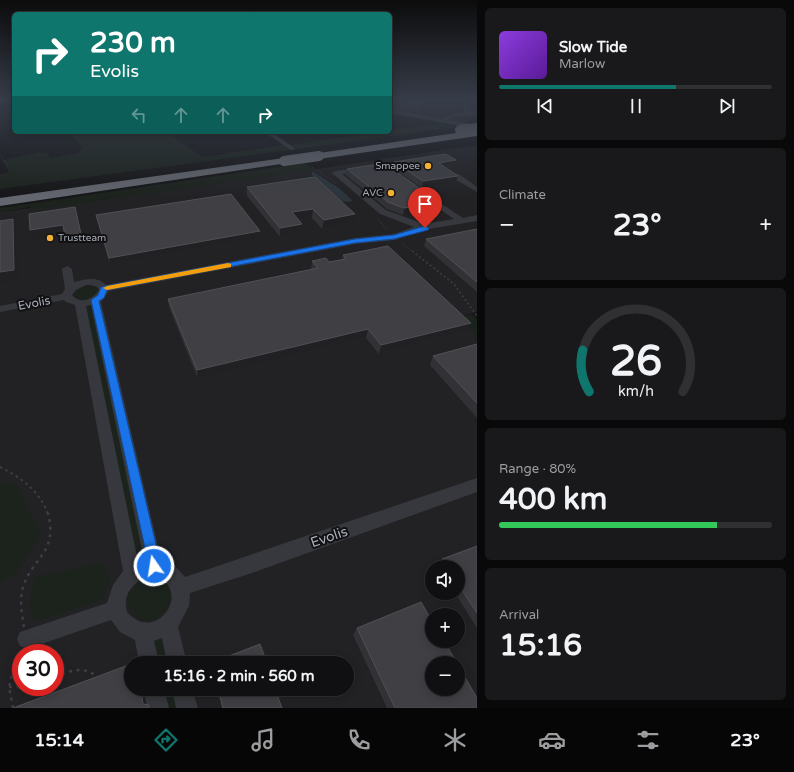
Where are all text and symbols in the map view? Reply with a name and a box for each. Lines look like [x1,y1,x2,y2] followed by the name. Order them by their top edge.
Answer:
[90,26,176,60] text: 230 m
[24,28,76,80] icon: right
[559,38,627,56] text: Slow Tide
[559,56,605,72] text: Marlow
[90,60,139,82] text: Evolis
[534,95,556,117] icon: previous
[625,95,647,117] icon: pause
[716,95,738,117] icon: next
[128,104,150,126] icon: left
[170,104,192,126] icon: ahead
[212,104,234,126] icon: ahead
[254,104,276,126] icon: right
[375,160,420,172] place label: Smappee
[423,161,433,171] marker: Smappee
[362,187,383,199] place label: AVC
[408,187,442,228] pin
[499,187,546,203] text: Climate
[386,188,396,198] marker: AVC
[414,193,436,215] icon: arrive
[613,207,662,244] text: 23°
[499,212,515,238] text: −
[760,212,772,238] text: +
[58,232,106,244] place label: Trustteam
[45,233,55,243] marker: Trustteam
[17,293,52,313] street label: Evolis
[609,337,662,387] text: 26
[618,383,653,400] text: km/h
[499,461,576,477] text: Range · 80%
[499,481,607,518] text: 400 km
[308,523,350,551] street label: Evolis
[133,545,175,587] position arrow
[425,560,465,696] map controls
[425,560,465,600] button: sound
[499,607,539,623] text: Arrival
[425,608,465,648] button: +
[499,627,582,664] text: 15:16
[12,644,64,696] speed limit sign: 30
[425,656,465,696] button: −
[164,667,314,685] text: 15:16 · 2 min · 560 m
[152,726,180,754] icon: directions
[249,726,277,754] icon: music
[345,726,373,754] icon: phone
[441,726,469,754] icon: climate
[538,726,566,754] icon: car
[634,726,662,754] icon: filters
[34,729,84,751] text: 15:14
[730,729,760,751] text: 23°

